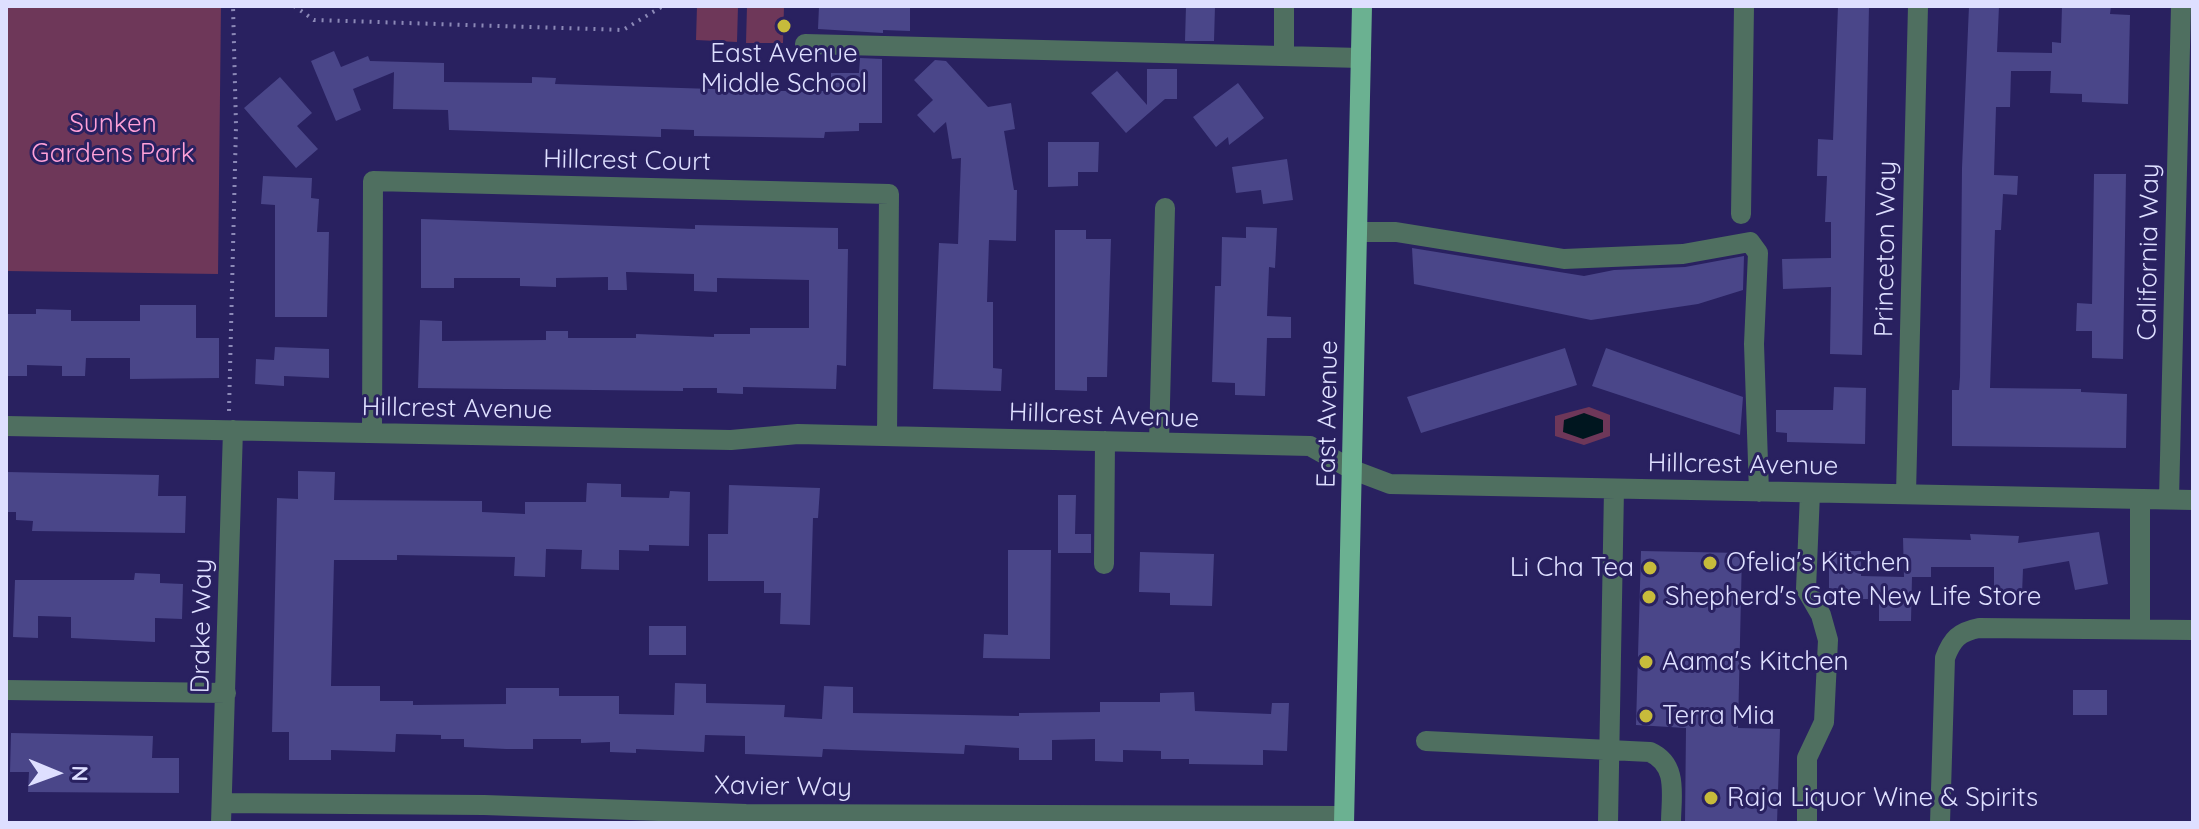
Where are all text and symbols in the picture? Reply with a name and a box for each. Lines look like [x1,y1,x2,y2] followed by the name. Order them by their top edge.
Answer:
[775,17,793,35] marker: East Avenue Middle School
[701,38,867,100] place label: East Avenue Middle School
[31,108,195,170] park label: Sunken Gardens Park
[543,144,711,178] street label: Hillcrest Court
[1869,161,1903,337] street label: Princeton Way
[2132,163,2166,341] street label: California Way
[1311,340,1345,488] street label: East Avenue
[361,392,553,426] street label: Hillcrest Avenue
[1008,397,1200,435] street label: Hillcrest Avenue
[1647,448,1839,482] street label: Hillcrest Avenue
[1726,547,1910,579] place label: Ofelia's Kitchen
[1510,552,1634,584] place label: Li Cha Tea
[1701,554,1719,572] marker: Ofelia's Kitchen
[185,558,219,694] street label: Drake Way
[1641,559,1659,577] marker: Li Cha Tea
[1665,581,2041,613] place label: Shepherd's Gate New Life Store
[1640,588,1658,606] marker: Shepherd's Gate New Life Store
[1662,646,1849,678] place label: Aama's Kitchen
[1637,653,1655,671] marker: Aama's Kitchen
[1662,700,1775,732] place label: Terra Mia
[1637,707,1655,725] marker: Terra Mia
[16,733,96,813] north arrow
[66,765,94,782] text: N
[714,770,852,804] street label: Xavier Way
[1727,782,2038,814] place label: Raja Liquor Wine & Spirits
[1702,789,1720,807] marker: Raja Liquor Wine & Spirits

